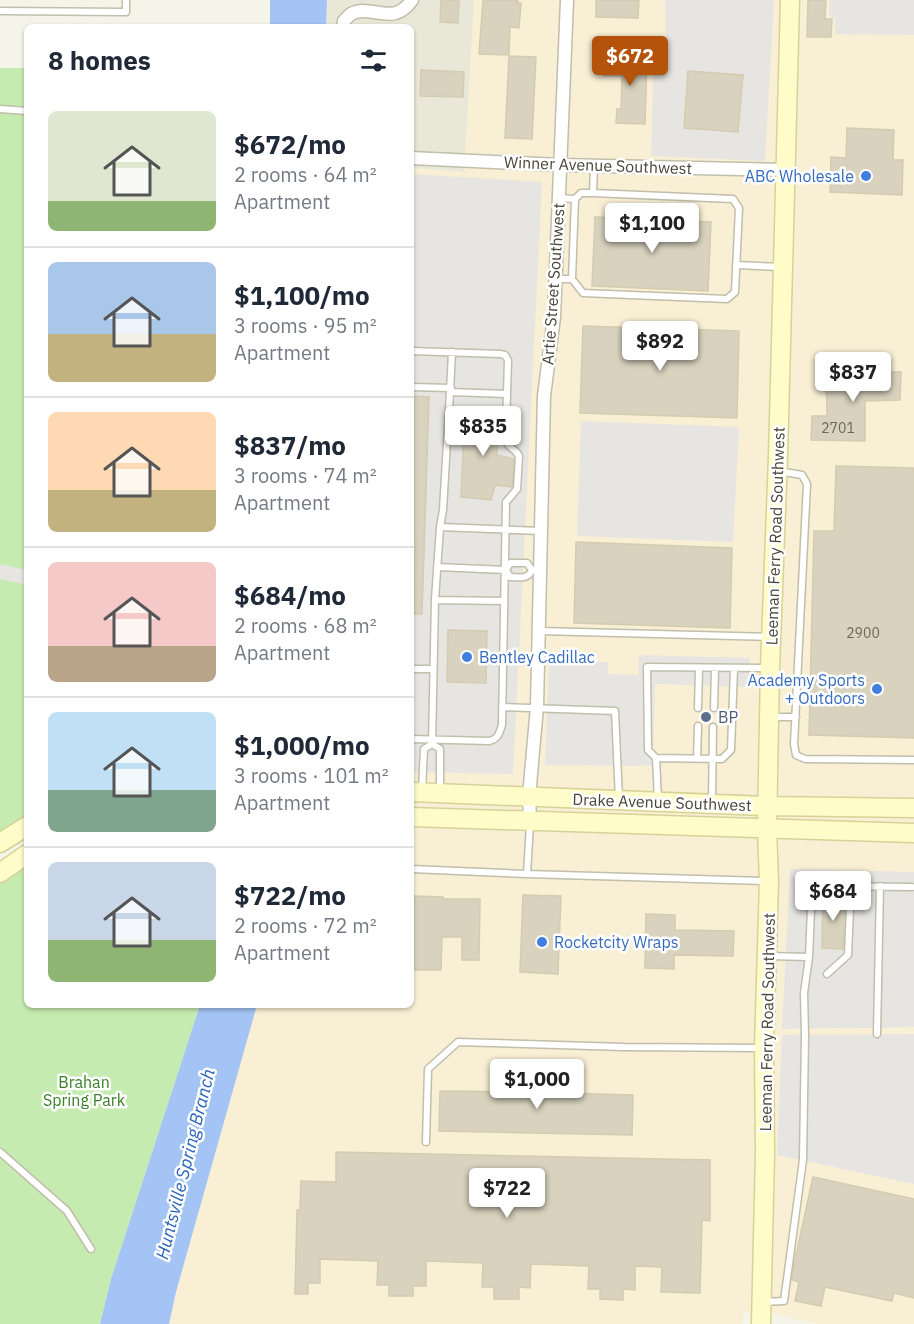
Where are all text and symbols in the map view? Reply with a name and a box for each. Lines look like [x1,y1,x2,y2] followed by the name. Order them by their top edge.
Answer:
[594,36,666,87] pin: $672
[606,42,654,69] text: $672
[48,43,151,77] text: 8 homes
[357,44,390,77] icon: filters
[234,127,346,161] text: $672/mo
[96,135,168,207] icon: home
[504,152,692,178] street label: Winner Avenue Southwest
[234,161,377,188] text: 2 rooms · 64 m²
[745,166,854,186] place label: ABC Wholesale
[859,169,873,183] marker: ABC Wholesale
[234,188,330,215] text: Apartment
[537,202,569,366] street label: Artie Street Southwest
[603,203,701,254] pin: $1,100
[619,209,685,236] text: $1,100
[234,278,370,312] text: $1,100/mo
[96,286,168,358] icon: home
[234,312,377,339] text: 3 rooms · 95 m²
[624,321,696,372] pin: $892
[636,327,684,354] text: $892
[234,339,330,366] text: Apartment
[817,352,889,403] pin: $837
[829,358,877,385] text: $837
[447,406,519,457] pin: $835
[459,412,507,439] text: $835
[821,419,855,437] house number: 2701
[761,426,789,646] street label: Leeman Ferry Road Southwest
[234,428,346,462] text: $837/mo
[96,436,168,508] icon: home
[234,462,377,489] text: 3 rooms · 74 m²
[234,489,330,516] text: Apartment
[234,578,346,612] text: $684/mo
[96,586,168,658] icon: home
[234,612,377,639] text: 2 rooms · 68 m²
[846,624,880,642] house number: 2900
[234,639,330,666] text: Apartment
[479,647,595,667] place label: Bentley Cadillac
[460,650,474,664] marker: Bentley Cadillac
[748,670,865,708] place label: Academy Sports + Outdoors
[870,682,884,696] marker: Academy Sports + Outdoors
[718,707,738,727] place label: BP
[699,710,713,724] marker: BP
[234,728,370,762] text: $1,000/mo
[96,736,168,808] icon: home
[234,762,389,789] text: 3 rooms · 101 m²
[234,789,330,816] text: Apartment
[572,789,752,815] street label: Drake Avenue Southwest
[797,871,869,922] pin: $684
[809,877,857,904] text: $684
[234,878,346,912] text: $722/mo
[96,886,168,958] icon: home
[234,912,377,939] text: 2 rooms · 72 m²
[755,913,779,1131] street label: Leeman Ferry Road Southwest
[554,932,678,952] place label: Rocketcity Wraps
[535,935,549,949] marker: Rocketcity Wraps
[234,939,330,966] text: Apartment
[488,1059,586,1110] pin: $1,000
[504,1065,570,1092] text: $1,000
[150,1066,220,1262] water label: Huntsville Spring Branch
[43,1072,126,1110] park label: Brahan Spring Park
[471,1168,543,1219] pin: $722
[483,1174,531,1201] text: $722

